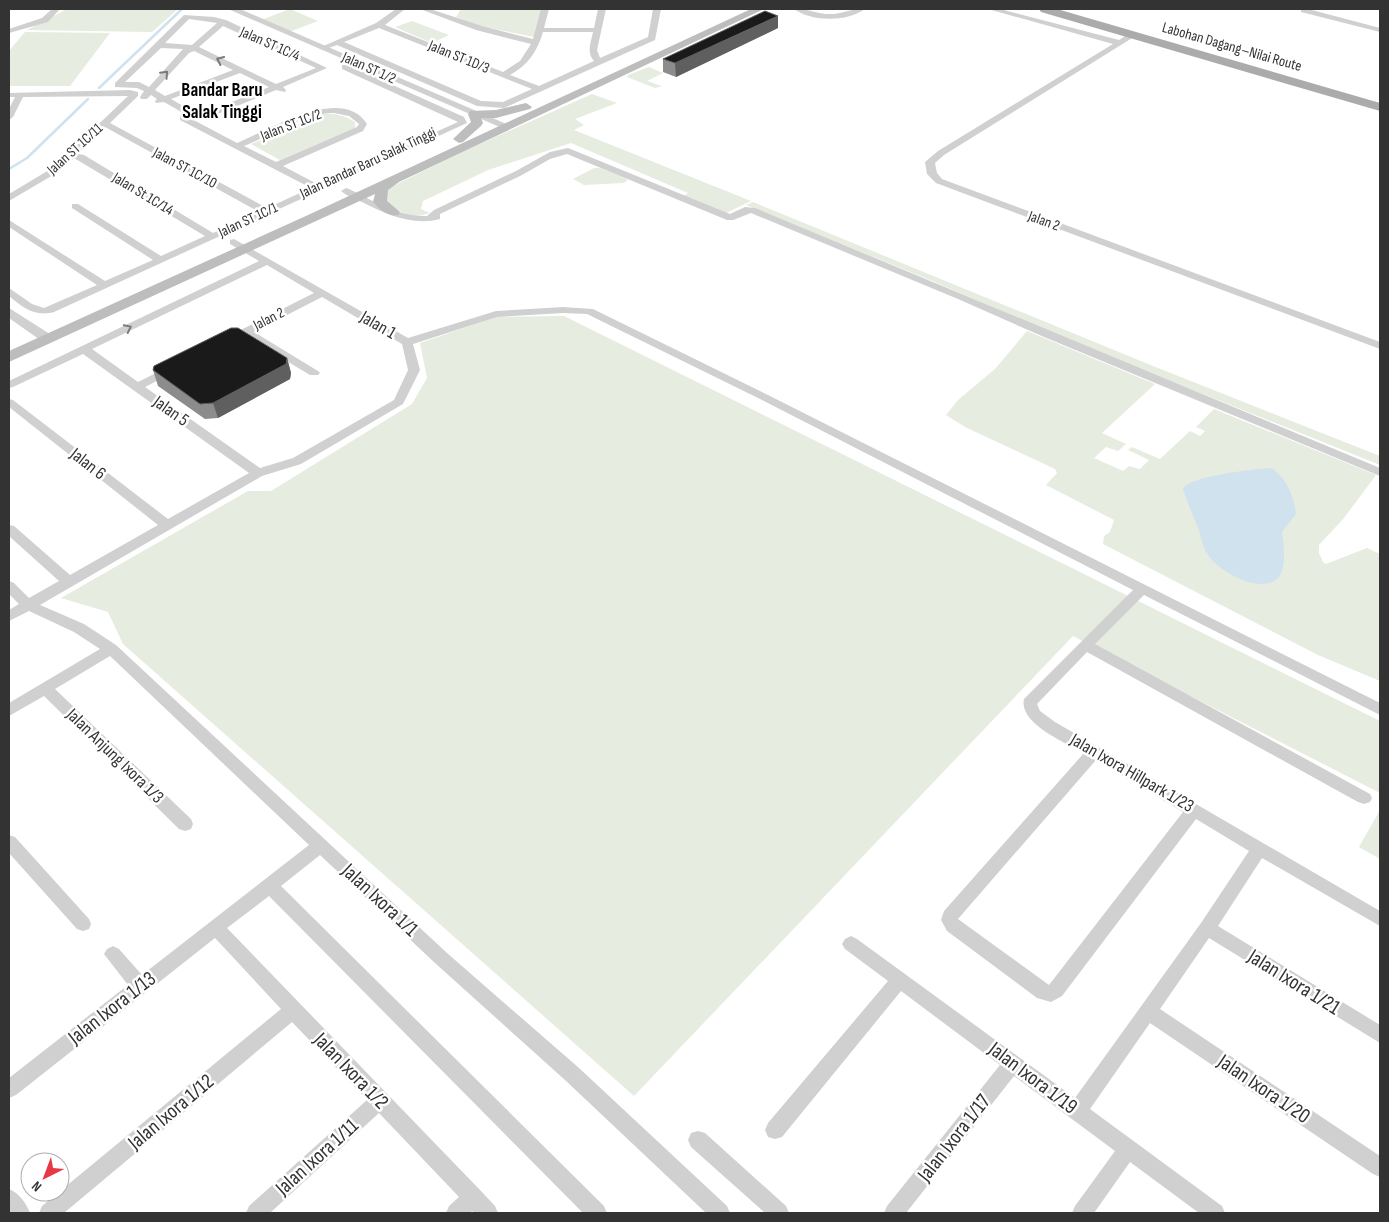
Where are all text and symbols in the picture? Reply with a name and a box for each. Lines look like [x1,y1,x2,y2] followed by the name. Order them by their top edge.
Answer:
[1160,18,1304,76] street label: Labohan Dagang–Nilai Route
[236,22,303,66] street label: Jalan ST 1C/4
[425,36,492,78] street label: Jalan ST 1D/3
[338,47,399,88] street label: Jalan ST 1/2
[216,57,225,67] one-way arrow
[159,71,168,80] one-way arrow
[181,79,263,124] district label: Bandar Baru Salak Tinggi
[257,105,324,146] street label: Jalan ST 1C/2
[42,119,107,180] street label: Jalan ST 1C/11
[296,123,439,203] street label: Jalan Bandar Baru Salak Tinggi
[149,143,220,193] street label: Jalan ST 1C/10
[108,168,177,220] street label: Jalan St 1C/14
[214,198,281,242] street label: Jalan ST 1C/1
[1025,206,1062,235] street label: Jalan 2
[249,303,288,335] street label: Jalan 2
[356,306,400,344] street label: Jalan 1
[123,324,132,334] one-way arrow
[148,391,193,431] street label: Jalan 5
[65,443,110,484] street label: Jalan 6
[61,704,168,808] street label: Jalan Anjung Ixora 1/3
[1066,729,1197,817] street label: Jalan Ixora Hillpark 1/23
[336,858,424,942] street label: Jalan Ixora 1/1
[1242,943,1345,1021] street label: Jalan Ixora 1/21
[62,966,161,1051] street label: Jalan Ixora 1/13
[308,1027,394,1114] street label: Jalan Ixora 1/2
[983,1036,1082,1120] street label: Jalan Ixora 1/19
[1212,1048,1315,1129] street label: Jalan Ixora 1/20
[122,1069,219,1156] street label: Jalan Ixora 1/12
[912,1089,996,1187] street label: Jalan Ixora 1/17
[270,1113,364,1201] street label: Jalan Ixora 1/11
[20,1152,70,1202] north arrow
[28,1177,45,1195] text: N

